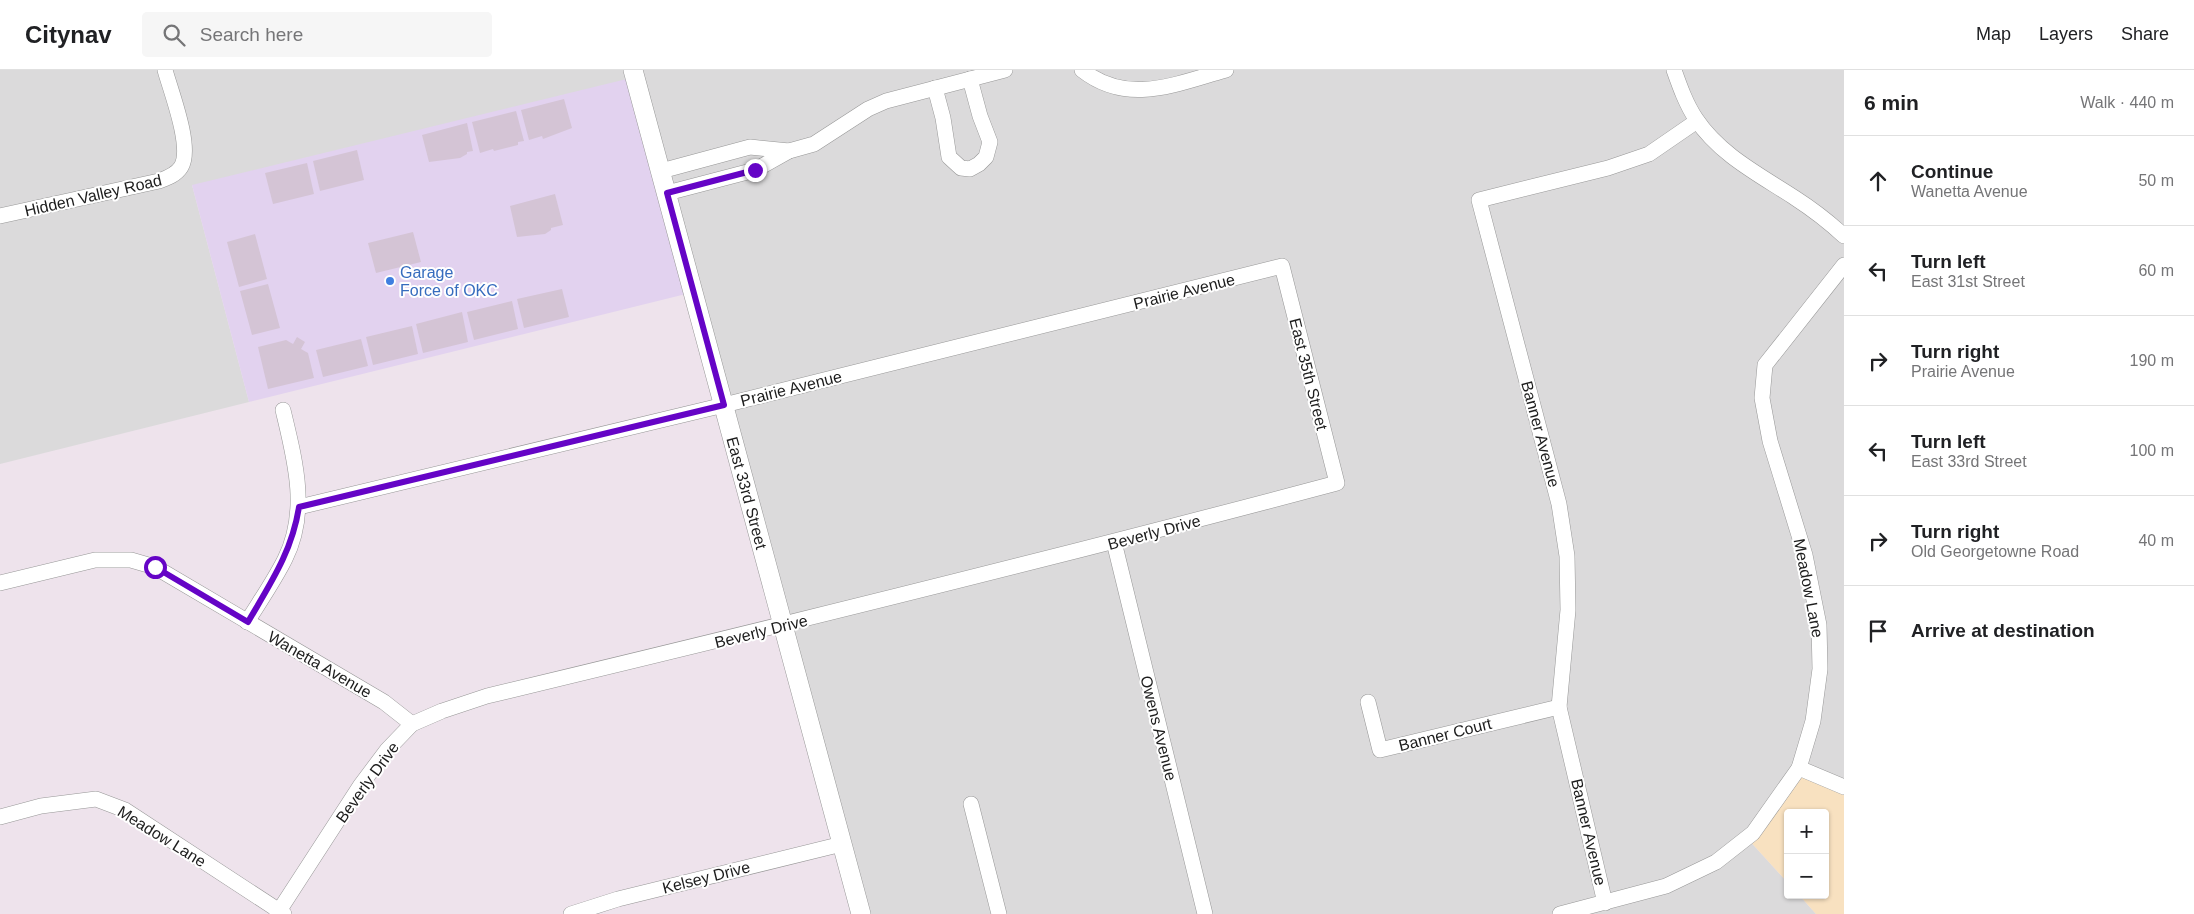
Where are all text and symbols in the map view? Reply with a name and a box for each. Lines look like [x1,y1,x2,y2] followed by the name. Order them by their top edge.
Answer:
[142,12,492,57] search box
[25,21,112,48] text: Citynav
[160,21,188,49] icon: search
[200,24,303,45] text: Search here
[1976,24,2011,44] text: Map
[2039,24,2093,44] text: Layers
[2121,24,2169,44] text: Share
[1864,91,1919,114] text: 6 min
[2080,94,2174,111] text: Walk · 440 m
[744,159,767,182] route end
[1911,161,1993,182] text: Continue
[1864,167,1892,195] icon: ahead
[23,171,163,220] street label: Hidden Valley Road
[2138,172,2174,189] text: 50 m
[1911,183,2028,200] text: Wanetta Avenue
[1911,251,1986,272] text: Turn left
[1864,257,1892,285] icon: left
[2138,262,2174,279] text: 60 m
[400,264,498,299] place label: Garage Force of OKC
[1132,271,1237,312] street label: Prairie Avenue
[1911,273,2025,290] text: East 31st Street
[384,275,396,287] marker: Garage Force of OKC
[1286,316,1331,432] street label: East 35th Street
[1911,341,1999,362] text: Turn right
[1864,347,1892,375] icon: right
[2130,352,2174,369] text: 190 m
[1911,363,2015,380] text: Prairie Avenue
[739,368,844,409] street label: Prairie Avenue
[1518,379,1563,489] street label: Banner Avenue
[1911,431,1986,452] text: Turn left
[723,435,770,552] street label: East 33rd Street
[1864,437,1892,465] icon: left
[2130,442,2174,459] text: 100 m
[1911,453,2027,470] text: East 33rd Street
[1106,512,1202,553] street label: Beverly Drive
[1911,521,1999,542] text: Turn right
[1864,527,1892,555] icon: right
[2138,532,2174,549] text: 40 m
[1791,537,1826,639] street label: Meadow Lane
[1911,543,2079,560] text: Old Georgetowne Road
[144,556,167,579] route start
[713,612,809,651] street label: Beverly Drive
[1864,617,1892,645] icon: arrive
[1911,620,2095,641] text: Arrive at destination
[265,628,375,701] street label: Wanetta Avenue
[1137,674,1180,782] street label: Owens Avenue
[1397,715,1494,754] street label: Banner Court
[333,739,402,826] street label: Beverly Drive
[1568,777,1609,887] street label: Banner Avenue
[115,803,209,870] street label: Meadow Lane
[1784,809,1829,899] map controls
[1784,809,1829,854] button: +
[1784,854,1829,899] button: −
[660,858,752,897] street label: Kelsey Drive

